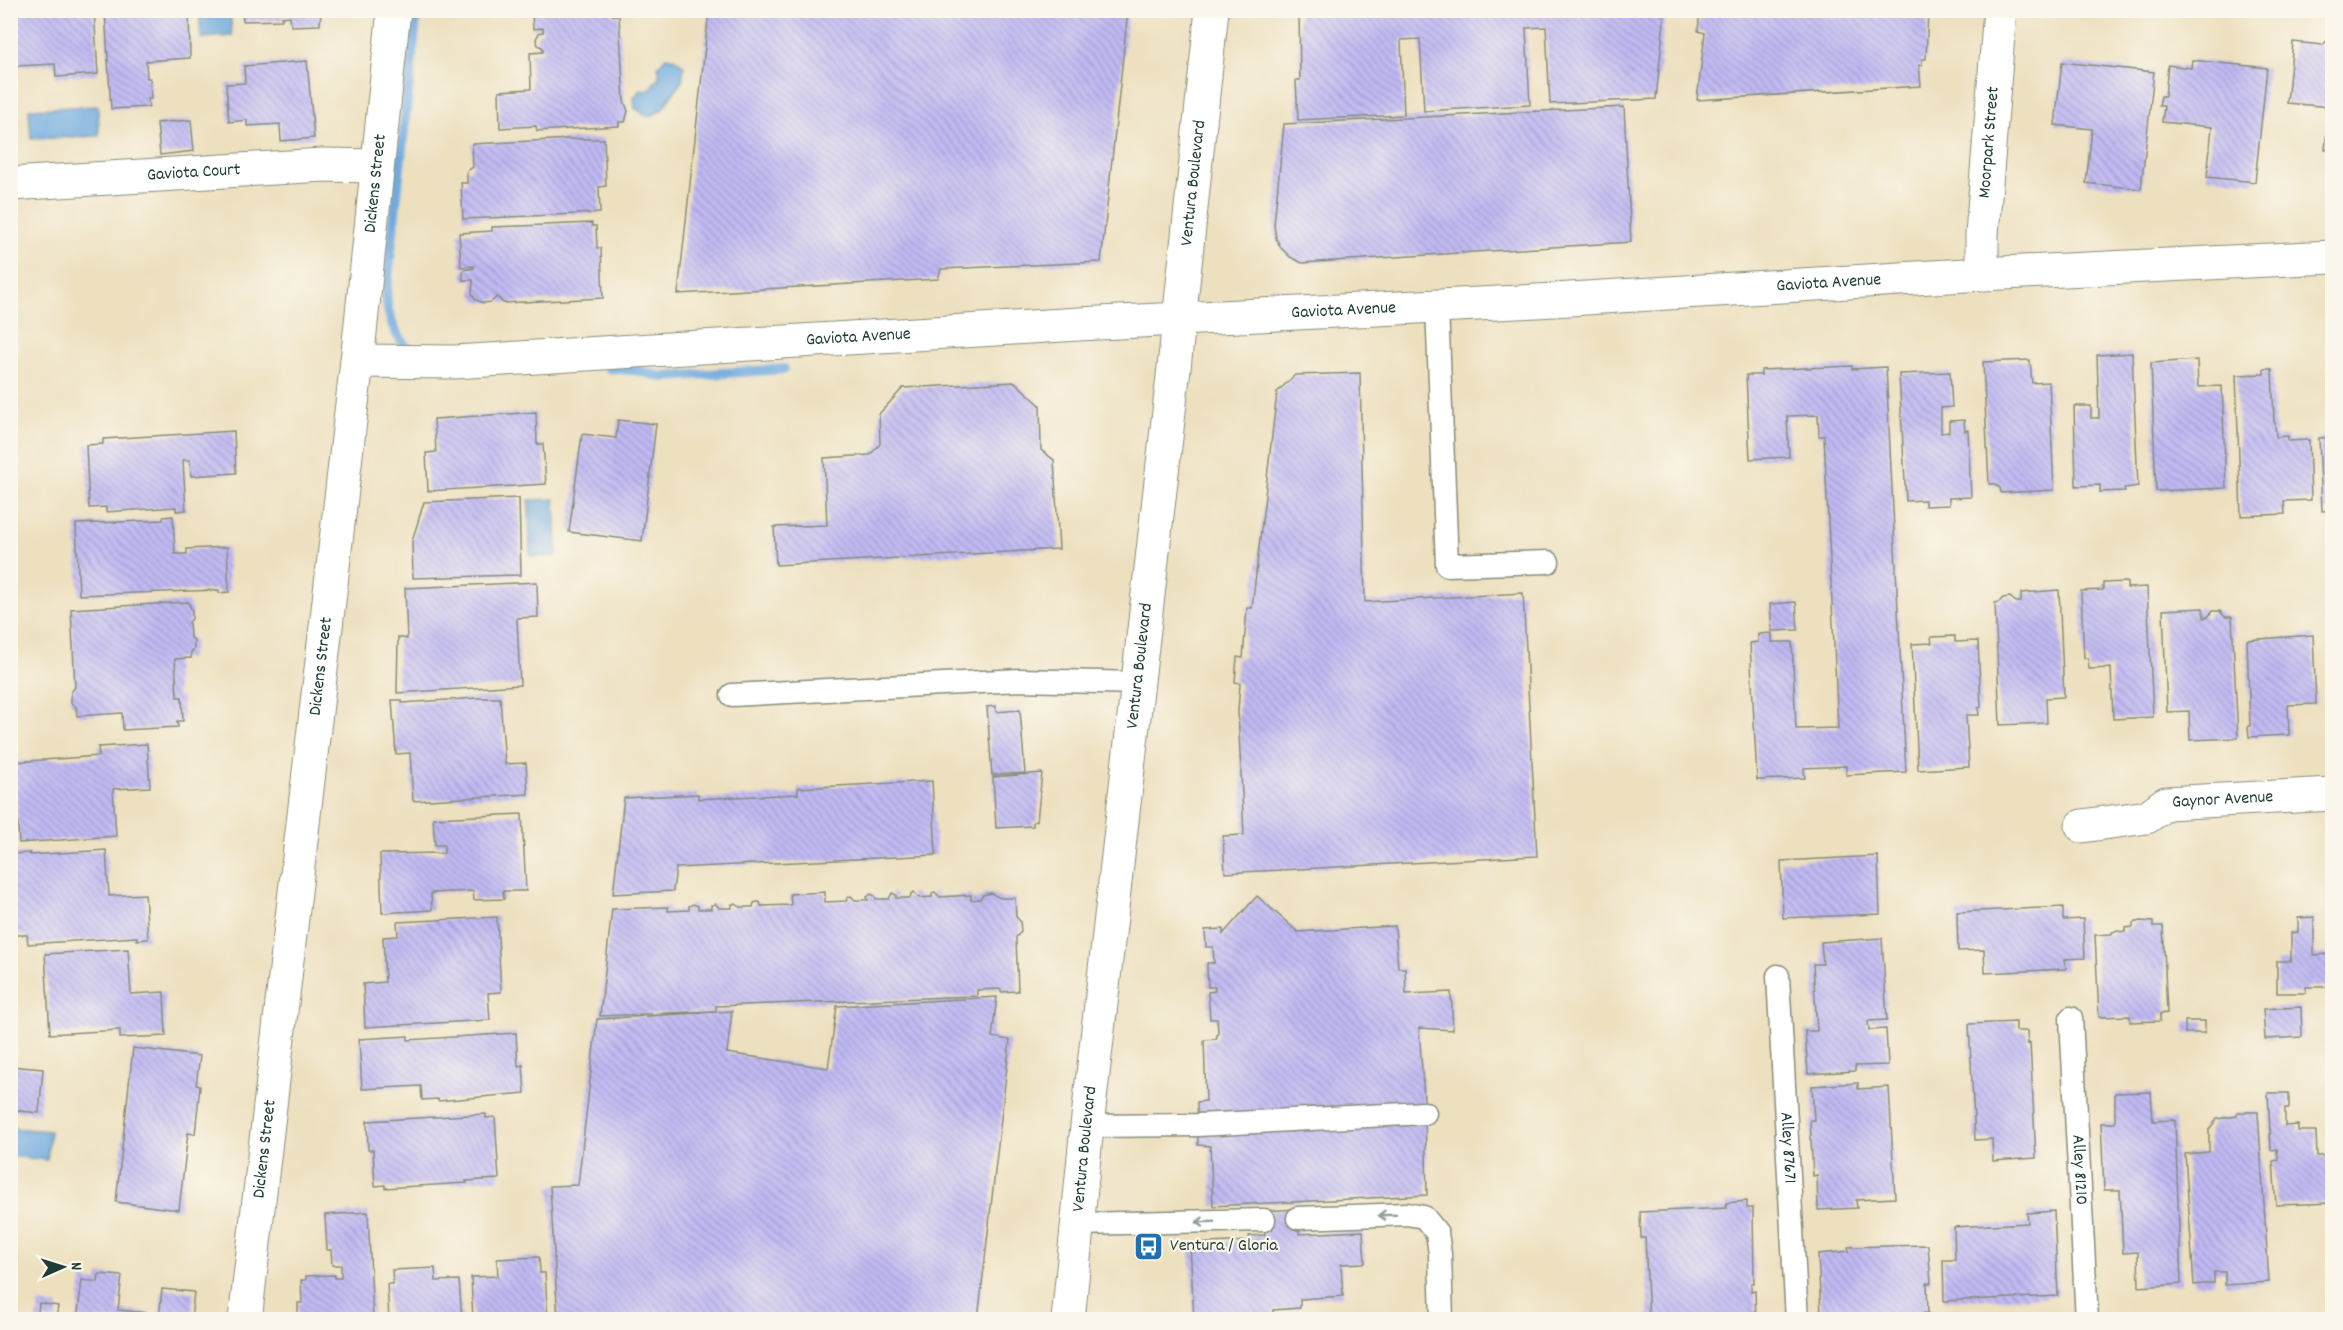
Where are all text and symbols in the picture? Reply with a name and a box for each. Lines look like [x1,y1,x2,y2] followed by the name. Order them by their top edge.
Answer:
[1972,85,2006,199] street label: Moorpark Street
[1175,119,1213,247] street label: Ventura Boulevard
[358,133,393,234] street label: Dickens Street
[146,158,241,188] street label: Gaviota Court
[1776,268,1882,299] street label: Gaviota Avenue
[1291,296,1397,326] street label: Gaviota Avenue
[805,322,911,353] street label: Gaviota Avenue
[1120,602,1159,730] street label: Ventura Boulevard
[303,615,340,717] street label: Dickens Street
[2171,785,2274,815] street label: Gaynor Avenue
[1066,1085,1104,1213] street label: Ventura Boulevard
[247,1098,283,1200] street label: Dickens Street
[1773,1111,1802,1184] street label: Alley 87671
[2065,1134,2093,1206] street label: Alley 81210
[1378,1209,1398,1220] one-way arrow
[1196,1216,1216,1228] one-way arrow
[1133,1230,1165,1262] bus stop icon: Ventura / Gloria
[1170,1234,1278,1259] place label: Ventura / Gloria
[33,1237,93,1297] north arrow
[64,1262,87,1271] text: N

